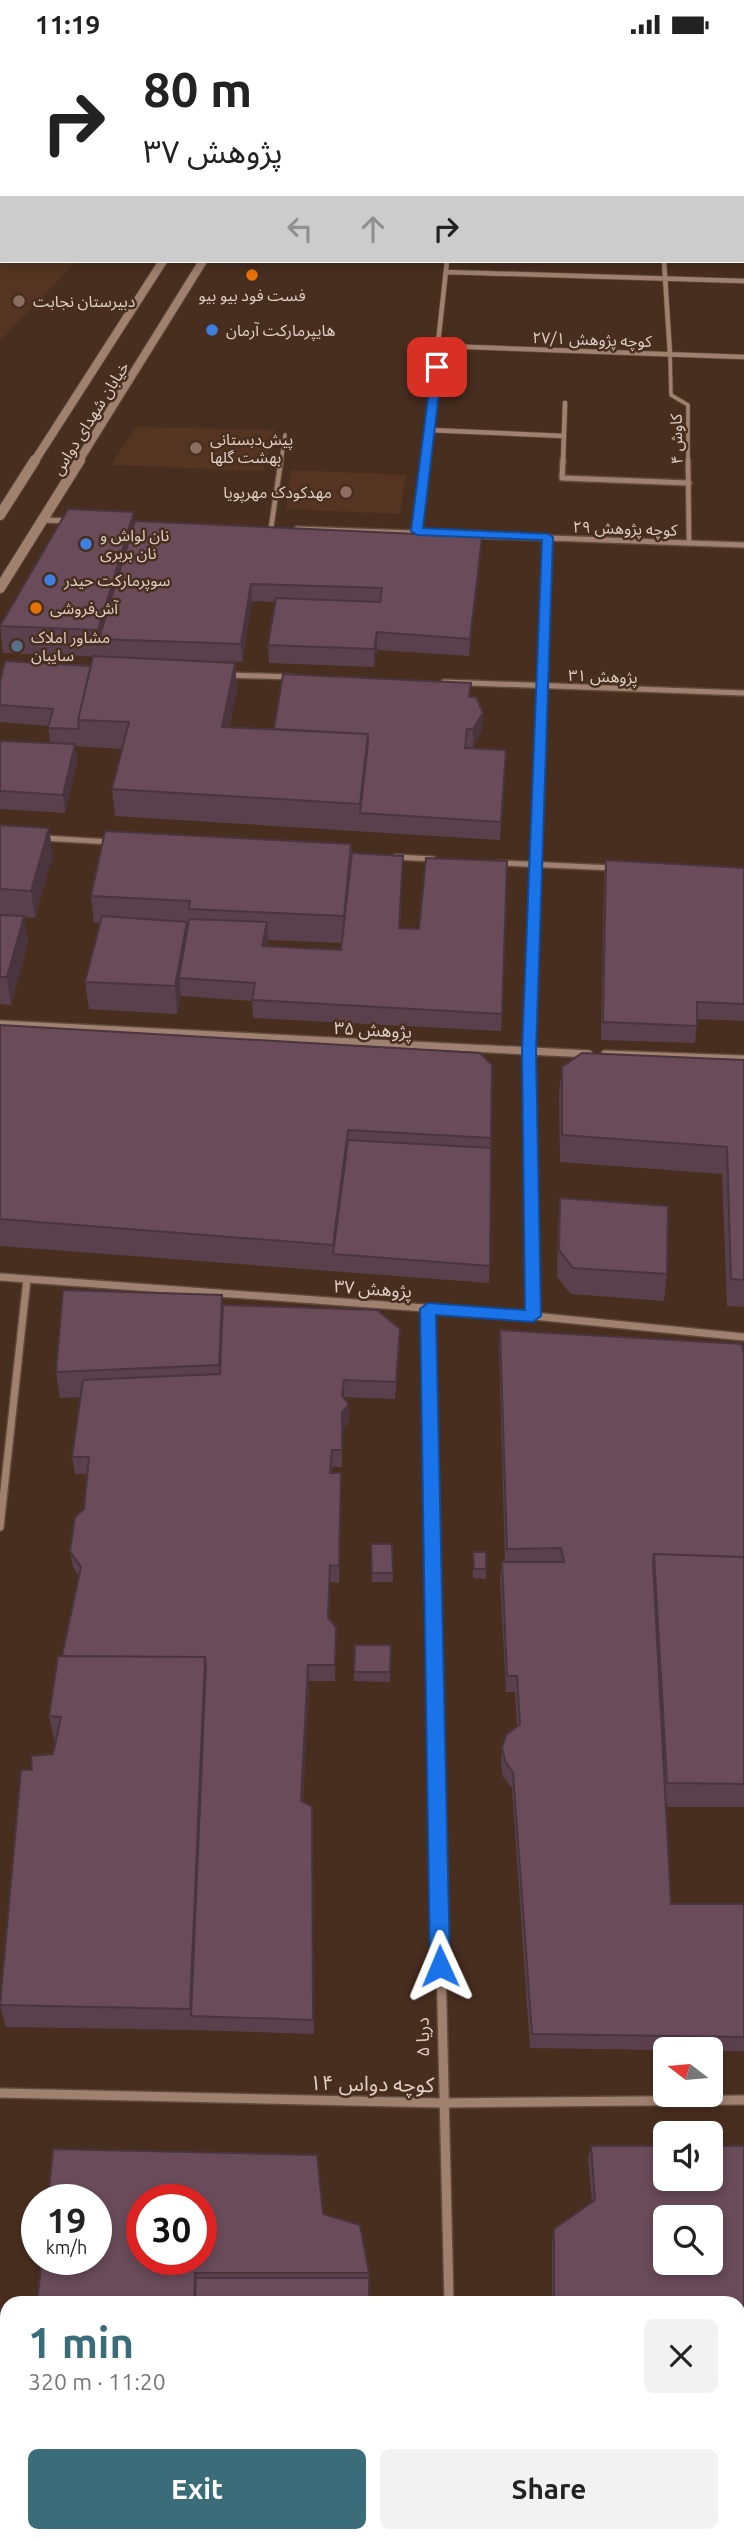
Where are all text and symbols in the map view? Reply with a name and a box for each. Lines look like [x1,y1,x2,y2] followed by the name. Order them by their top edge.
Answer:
[35,10,100,39] text: 11:19
[143,61,252,116] text: 80 m
[28,77,119,168] icon: right
[143,133,282,169] text: پژوهش ۳۷
[281,210,319,248] icon: left
[354,210,392,248] icon: ahead
[427,210,465,248] icon: right
[244,267,260,283] marker: فست فود بیو بیو
[198,286,306,305] place label: فست فود بیو بیو
[33,292,136,311] place label: دبیرستان نجابت
[11,293,27,309] marker: دبیرستان نجابت
[226,321,335,341] place label: هایپرمارکت آرمان
[204,322,220,338] marker: هایپرمارکت آرمان
[532,328,653,352] street label: کوچه پژوهش ۲۷/۱
[407,337,467,397] pin
[418,348,456,386] icon: arrive
[48,358,133,479] street label: خیابان شهدای دواس
[667,413,686,464] street label: کاوش ۴
[210,430,293,467] place label: پیش‌دبستانی بهشت گلها
[188,440,204,456] marker: پیش‌دبستانی بهشت گلها
[223,483,332,503] place label: مهدکودک مهرپویا
[338,484,354,500] marker: مهدکودک مهرپویا
[572,517,678,541] street label: کوچه پژوهش ۲۹
[100,526,169,563] place label: نان لواش و نان بربری
[78,536,94,552] marker: نان لواش و نان بربری
[63,571,170,591] place label: سوپرمارکت حیدر
[42,572,58,588] marker: سوپرمارکت حیدر
[50,599,119,618] place label: آش‌فروشی
[28,600,44,616] marker: آش‌فروشی
[31,628,110,665] place label: مشاور املاک سایبان
[9,638,25,654] marker: مشاور املاک سایبان
[568,666,638,688] street label: پژوهش ۳۱
[333,1017,413,1043] street label: پژوهش ۳۵
[333,1275,413,1303] street label: پژوهش ۳۷
[403,1929,477,2003] position arrow
[412,2017,434,2057] street label: دریا ۵
[653,2037,723,2107] north arrow
[653,2037,723,2275] map controls
[309,2070,435,2098] street label: کوچه دواس ۱۴
[653,2121,723,2191] button: sound
[126,2184,217,2275] speed limit sign: 30
[47,2200,86,2240] text: 19
[653,2205,723,2275] button: search
[46,2237,87,2257] text: km/h
[28,2319,134,2366] text: 1 min
[644,2319,718,2393] button: close
[28,2369,166,2394] text: 320 m · 11:20
[28,2449,366,2529] button: Exit
[380,2449,718,2529] button: Share

